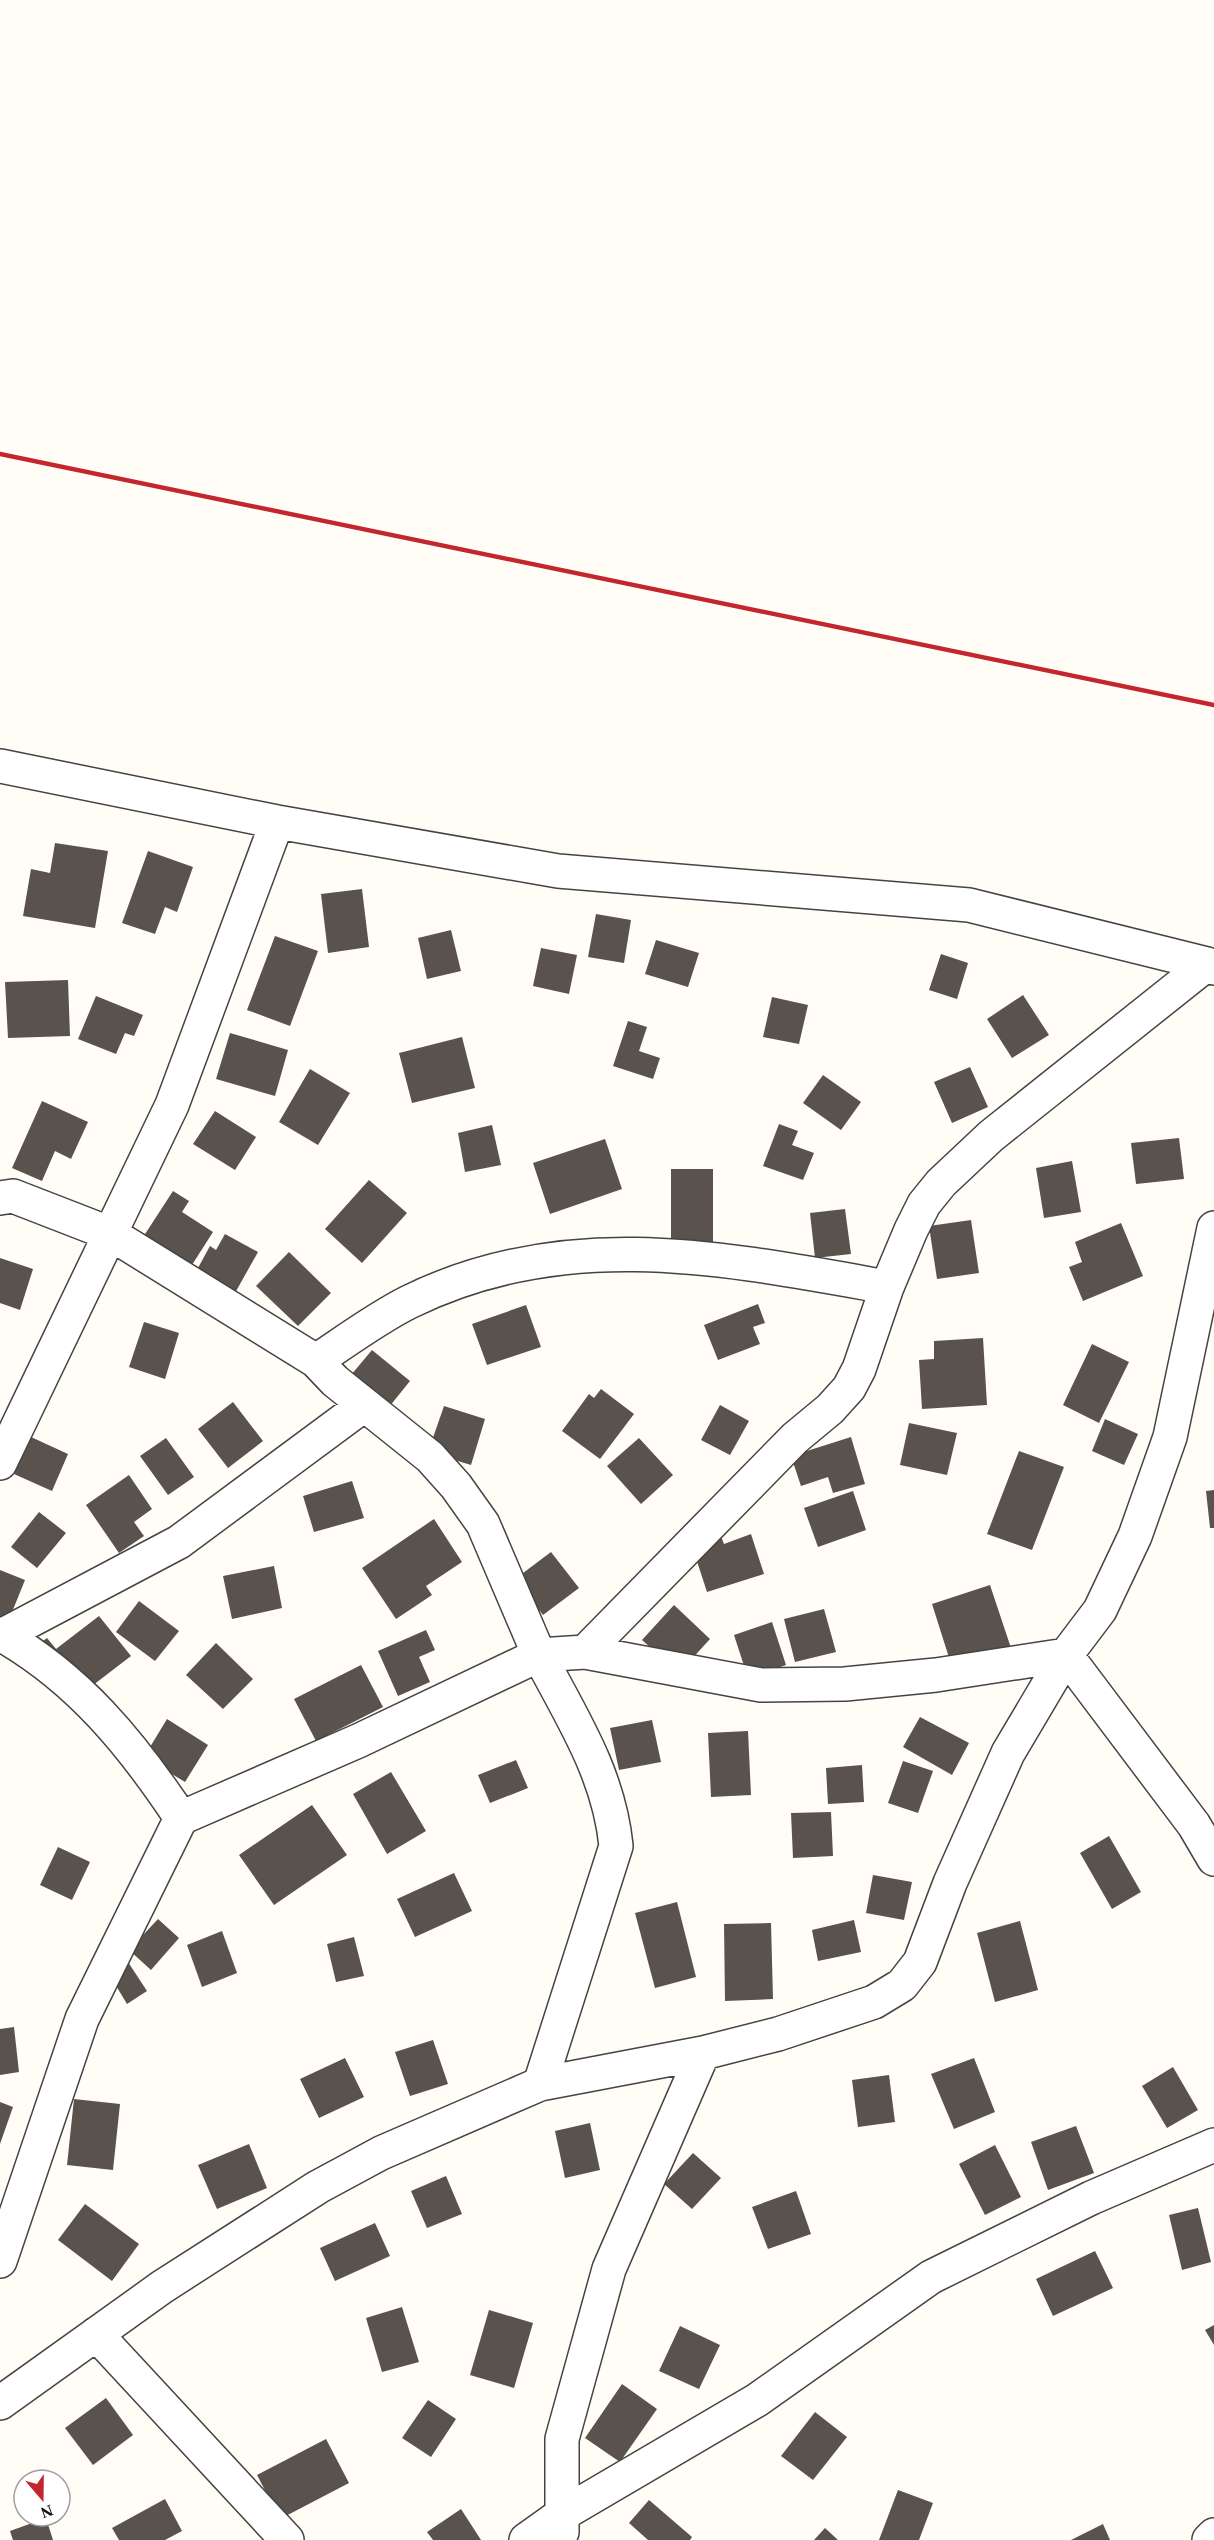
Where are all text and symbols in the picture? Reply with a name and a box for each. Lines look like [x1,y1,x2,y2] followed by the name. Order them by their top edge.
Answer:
[12,2468,72,2528] north arrow
[38,2502,55,2522] text: N

